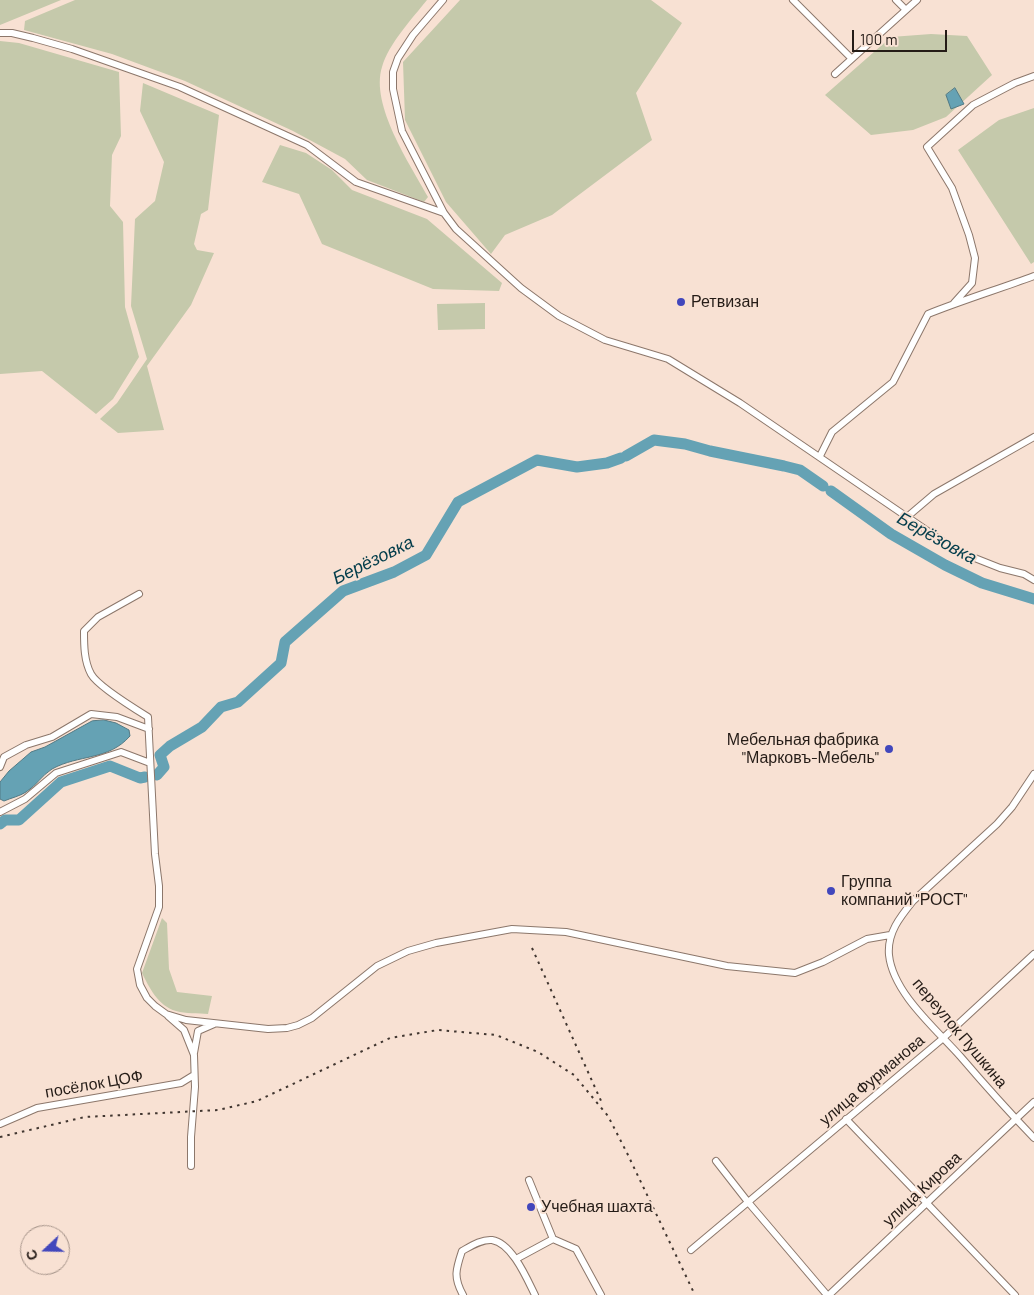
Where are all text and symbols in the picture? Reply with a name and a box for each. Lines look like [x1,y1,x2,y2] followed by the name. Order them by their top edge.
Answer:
[854,20,949,52] scale bar
[860,30,898,48] text: 100 m
[691,292,759,312] place label: Ретвизан
[675,296,687,308] marker: Ретвизан
[893,507,981,569] water label: Берёзовка
[329,531,417,589] water label: Берёзовка
[727,730,879,768] place label: Мебельная фабрика "Марковъ-Мебель"
[883,743,895,755] marker: Мебельная фабрика "Марковъ-Мебель"
[841,872,968,910] place label: Группа компаний "РОСТ"
[825,885,837,897] marker: Группа компаний "РОСТ"
[908,974,1012,1092] street label: переулок Пушкина
[816,1031,928,1129] street label: улица Фурманова
[44,1066,144,1102] street label: посёлок ЦОФ
[879,1148,965,1230] street label: улица Кирова
[541,1197,653,1217] place label: Учебная шахта
[525,1201,537,1213] marker: Учебная шахта
[20,1225,70,1275] north arrow
[22,1247,41,1263] text: С

